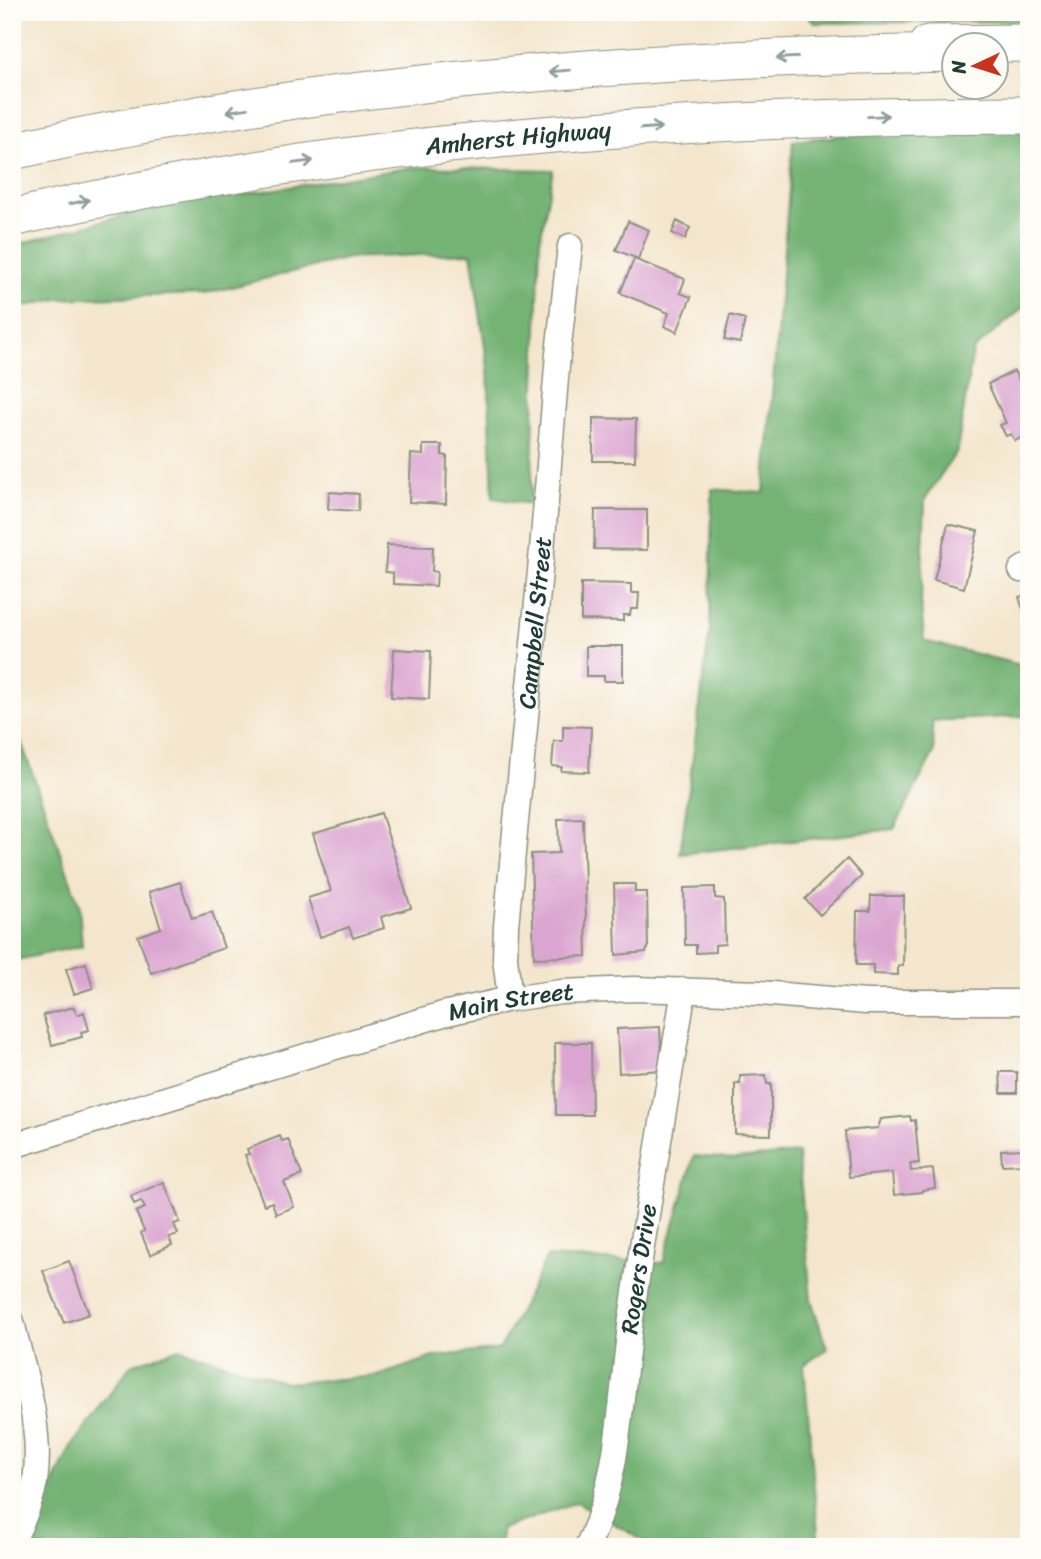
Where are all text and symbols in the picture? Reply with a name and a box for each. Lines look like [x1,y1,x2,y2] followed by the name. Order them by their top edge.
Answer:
[940,32,1010,102] north arrow
[776,51,799,64] one-way arrow
[942,59,976,76] text: N
[549,65,572,78] one-way arrow
[226,104,249,117] one-way arrow
[422,109,613,168] street label: Amherst Highway
[866,110,889,123] one-way arrow
[639,121,662,134] one-way arrow
[291,155,313,168] one-way arrow
[67,195,90,209] one-way arrow
[506,535,564,711] street label: Campbell Street
[444,970,575,1033] street label: Main Street
[608,1201,669,1337] street label: Rogers Drive

